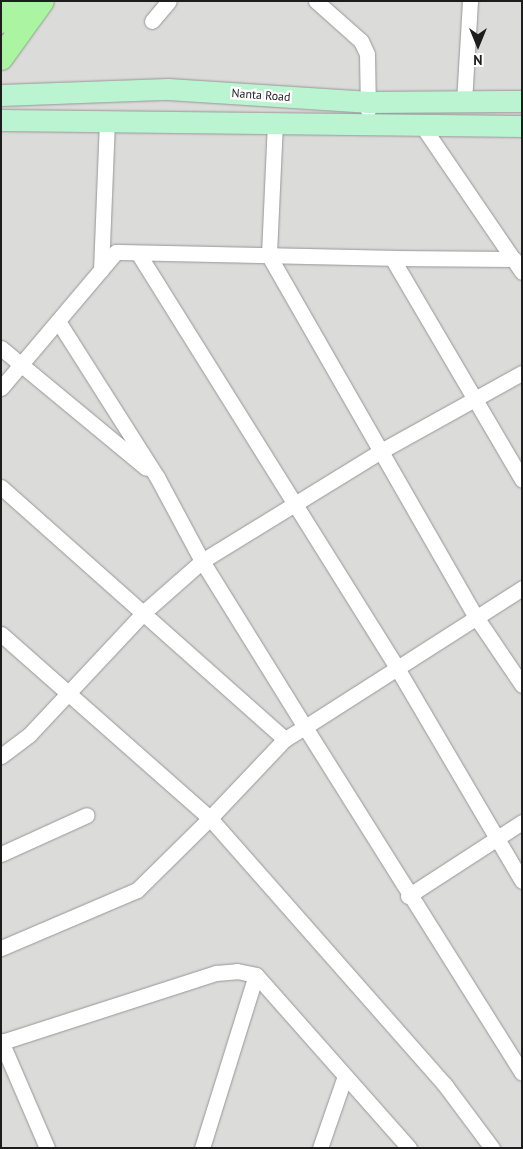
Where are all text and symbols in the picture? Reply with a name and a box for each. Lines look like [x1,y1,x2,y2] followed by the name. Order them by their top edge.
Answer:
[453,20,503,70] north arrow
[473,51,483,69] text: N
[231,86,291,104] street label: Nanta Road

